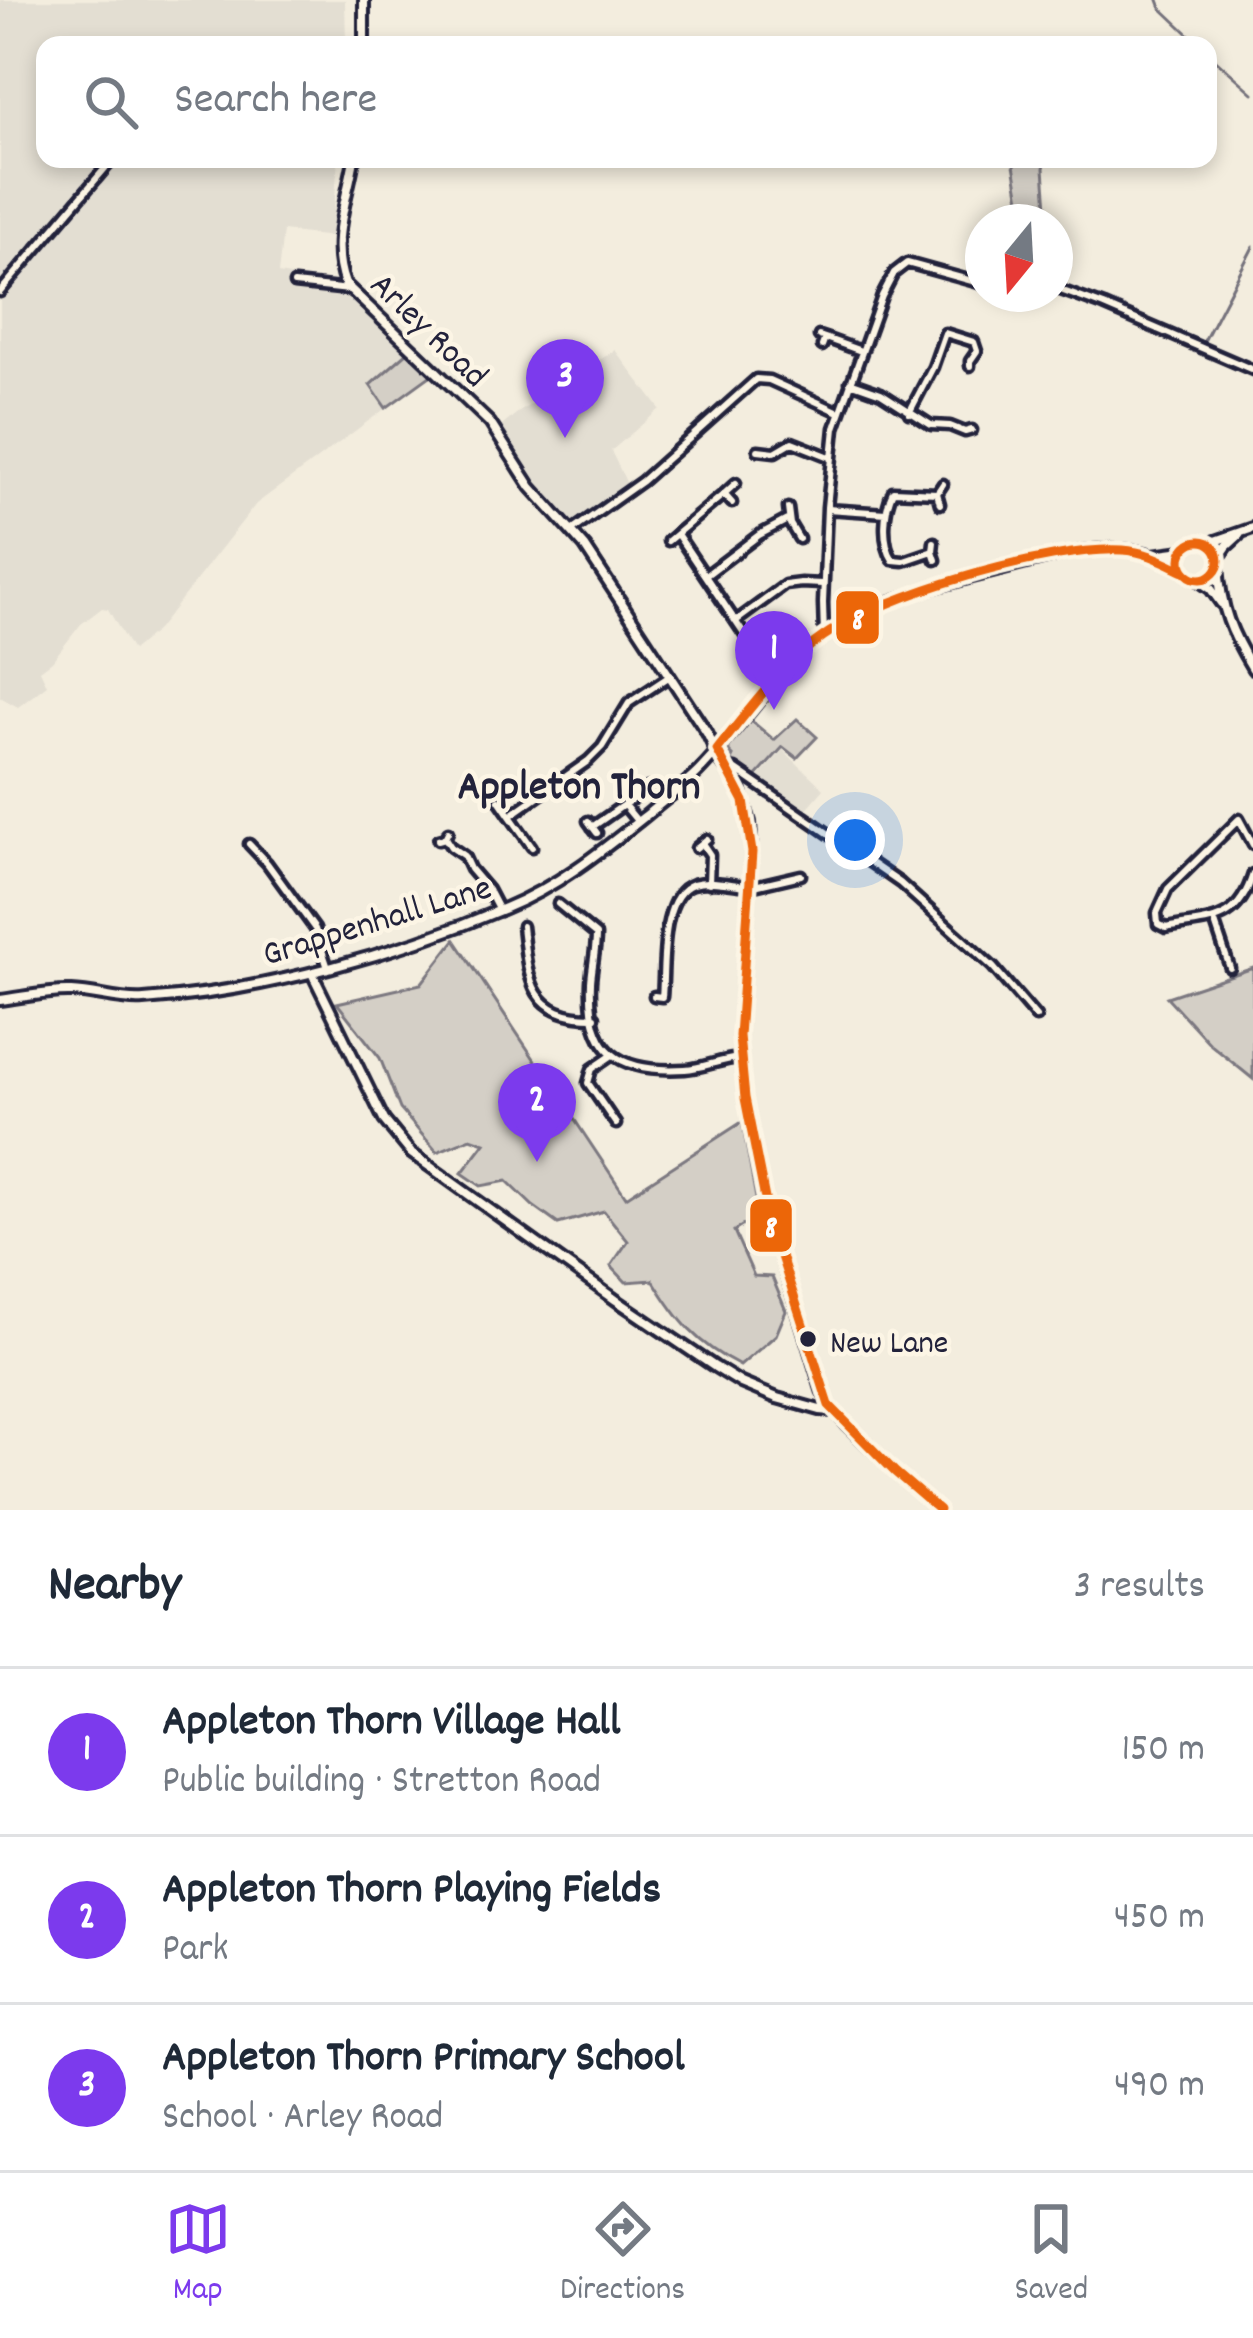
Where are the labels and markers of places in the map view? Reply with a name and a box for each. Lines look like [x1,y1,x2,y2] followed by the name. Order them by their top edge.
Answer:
[526,339,604,438] pin: 3
[735,611,813,710] pin: 1
[498,1063,576,1162] pin: 2
[830,1322,948,1369] place label: New Lane
[797,1328,819,1350] marker: New Lane

